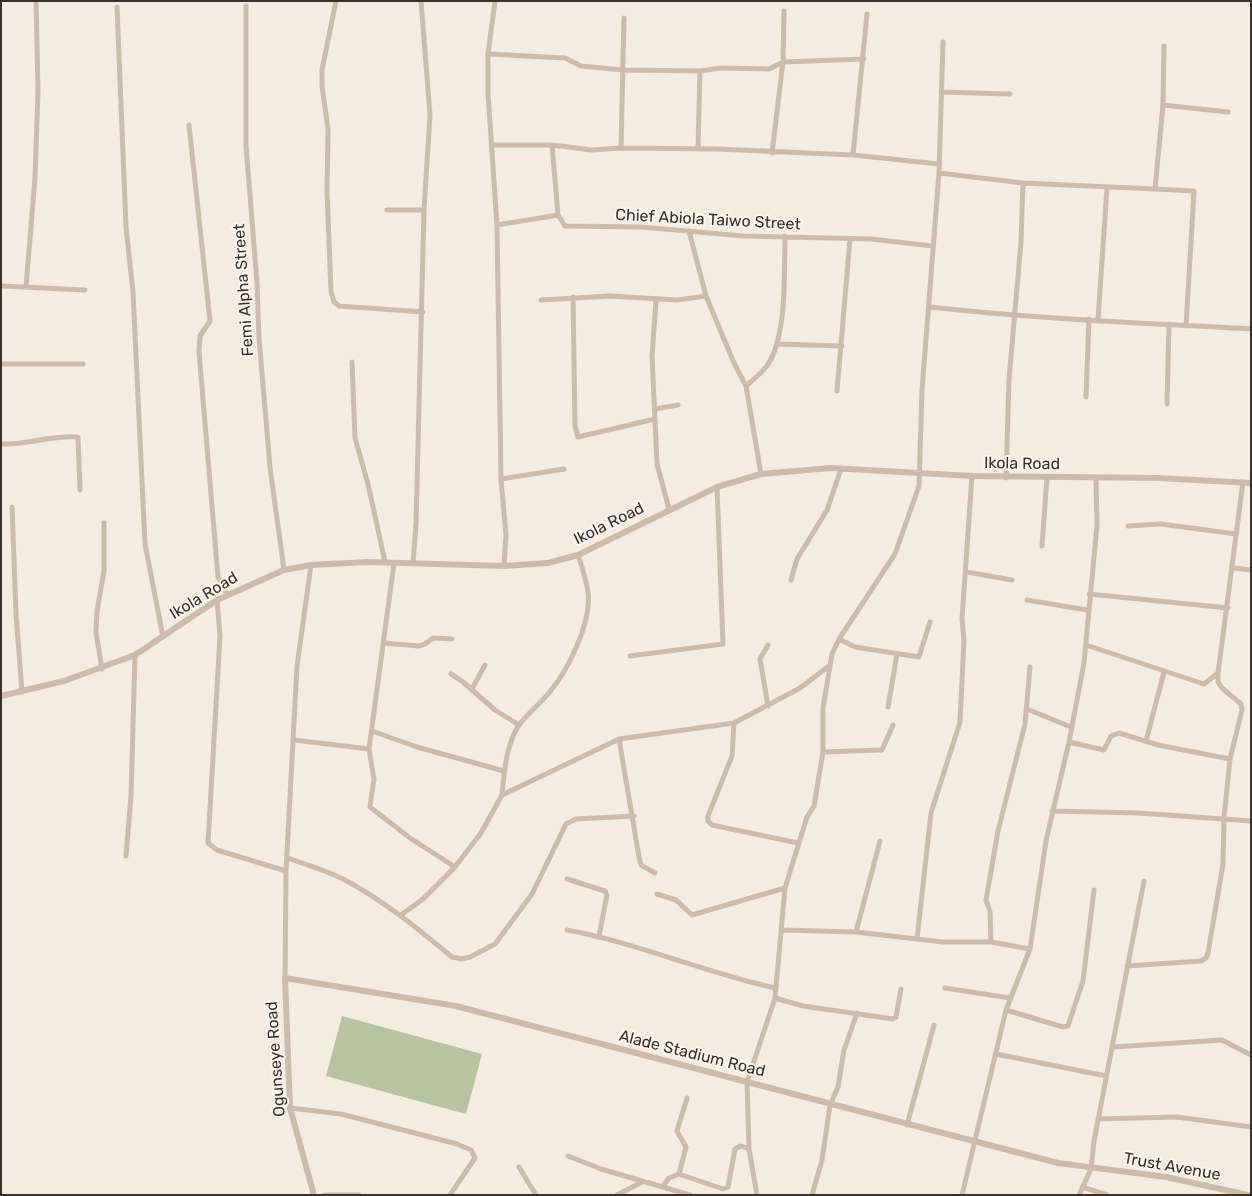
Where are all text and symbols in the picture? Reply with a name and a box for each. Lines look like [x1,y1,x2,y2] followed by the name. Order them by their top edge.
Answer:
[615,206,801,234] street label: Chief Abiola Taiwo Street
[230,223,258,357] street label: Femi Alpha Street
[984,454,1060,474] street label: Ikola Road
[571,499,647,549] street label: Ikola Road
[166,568,242,624] street label: Ikola Road
[262,1001,290,1117] street label: Ogunseye Road
[617,1027,767,1081] street label: Alade Stadium Road
[1122,1149,1222,1185] street label: Trust Avenue

